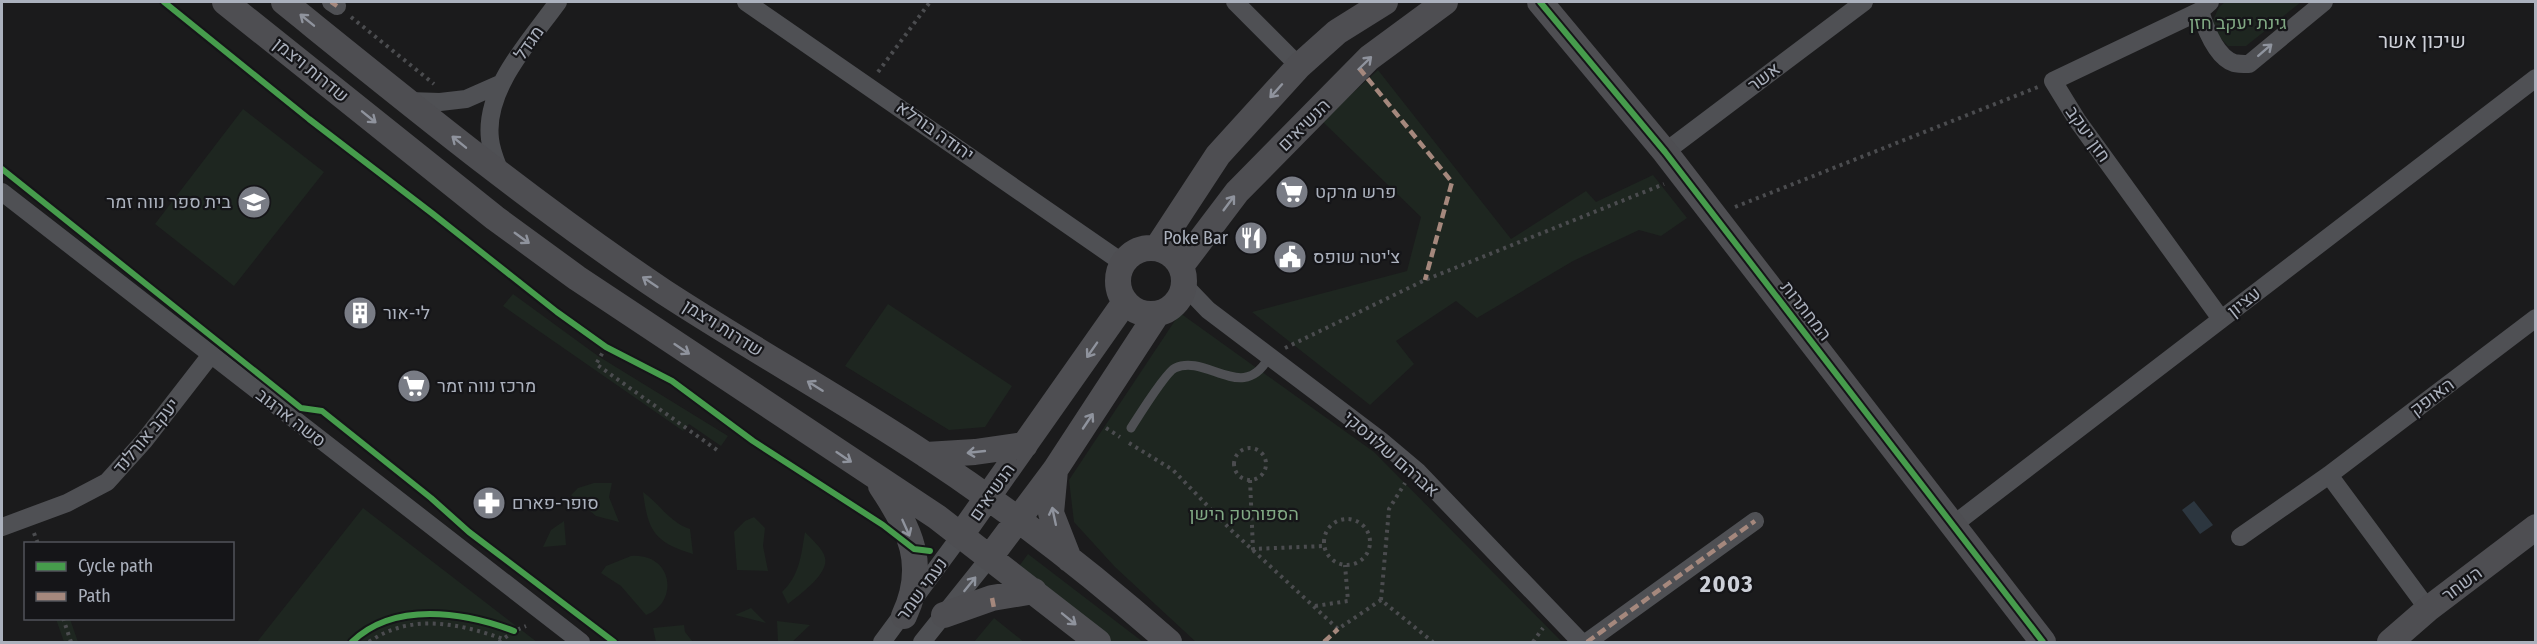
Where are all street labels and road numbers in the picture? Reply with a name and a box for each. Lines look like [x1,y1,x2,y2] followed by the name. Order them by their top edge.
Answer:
[509,22,549,64] street label: מגדל
[269,33,353,107] street label: שדרות ויצמן
[1744,58,1784,96] street label: אשר
[1273,94,1335,156] street label: הנשיאים
[892,96,978,166] street label: יהודה בורלא
[2061,102,2115,166] street label: חזן יעקב
[1776,277,1836,345] street label: המחתרות
[2223,282,2265,322] street label: עציון
[679,295,767,361] street label: שדרות ויצמן
[2405,373,2459,421] street label: האופק
[252,384,330,452] street label: סשה ארגוב
[108,394,184,478] street label: יעקב אורלנד
[1339,406,1443,502] street label: אברהם שלונסקי
[964,459,1020,525] street label: הנשיאים
[892,553,952,625] street label: נעמי שמר
[2438,562,2486,606] street label: השחר

